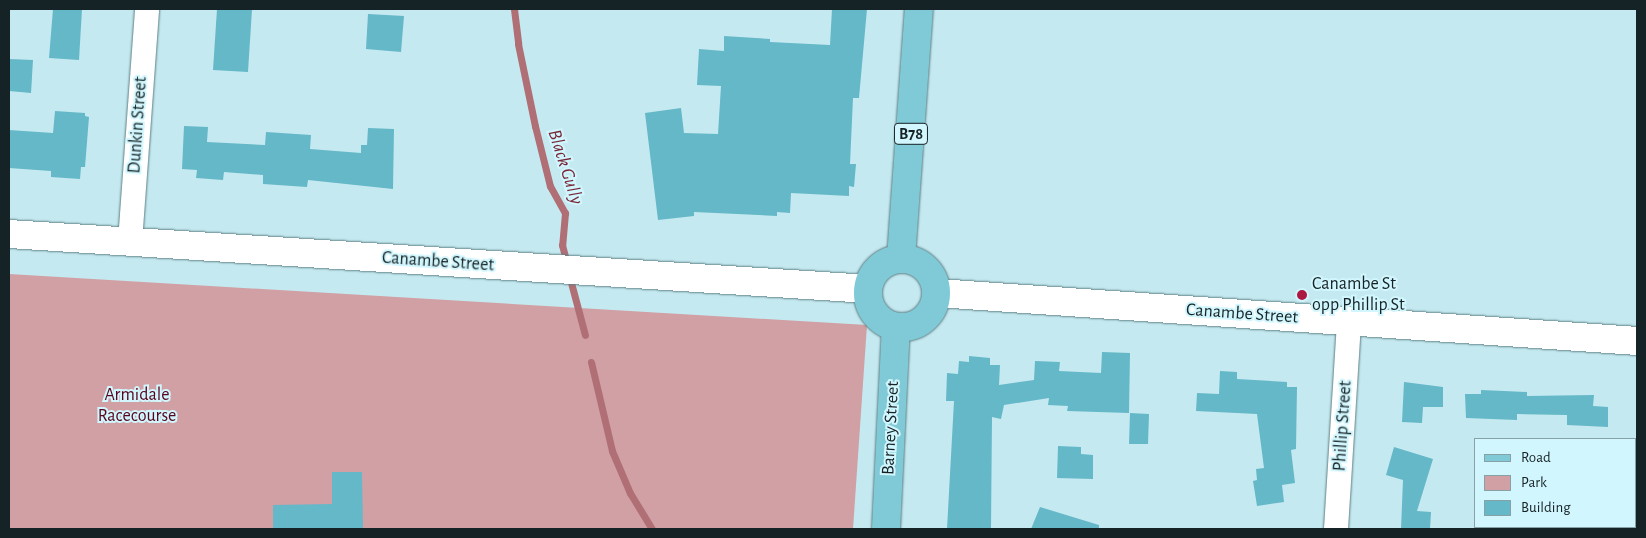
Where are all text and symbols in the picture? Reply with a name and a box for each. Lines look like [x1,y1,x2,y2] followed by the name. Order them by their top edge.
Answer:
[124,76,152,174] street label: Dunkin Street
[894,120,928,148] road number: B78
[542,127,588,207] water label: Black Gully
[381,247,495,277] street label: Canambe Street
[1312,274,1405,316] place label: Canambe St opp Phillip St
[1296,289,1308,301] marker: Canambe St opp Phillip St
[1185,299,1299,329] street label: Canambe Street
[878,380,904,476] street label: Barney Street
[1329,380,1357,472] street label: Phillip Street
[98,385,176,428] park label: Armidale Racecourse
[1474,438,1636,528] legend
[1521,450,1551,465] text: Road
[1521,475,1547,490] text: Park
[1521,500,1571,515] text: Building

